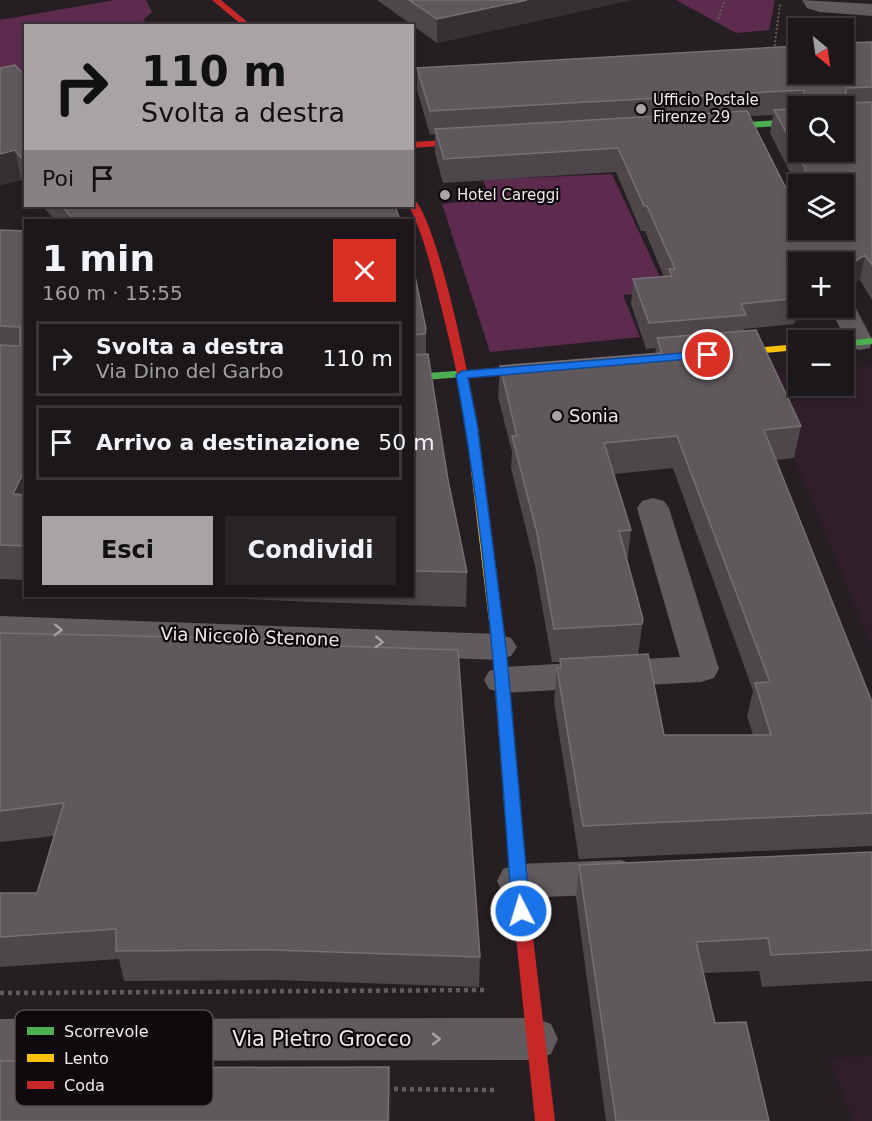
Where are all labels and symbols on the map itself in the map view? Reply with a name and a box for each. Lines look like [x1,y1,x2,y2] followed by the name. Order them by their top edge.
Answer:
[788,18,854,84] north arrow
[653,91,759,126] place label: Ufficio Postale Firenze 29
[634,102,648,116] marker: Ufficio Postale Firenze 29
[457,186,559,204] place label: Hotel Careggi
[438,188,452,202] marker: Hotel Careggi
[682,329,733,380] pin
[569,405,619,426] place label: Sonia
[550,409,564,423] marker: Sonia
[160,623,340,650] street label: Via Niccolò Stenone
[54,624,63,636] one-way arrow
[375,636,384,649] one-way arrow
[489,879,553,943] position arrow
[15,1010,213,1106] legend
[64,1022,149,1041] text: Scorrevole
[232,1027,412,1051] street label: Via Pietro Grocco
[432,1033,441,1045] one-way arrow
[64,1049,109,1068] text: Lento
[64,1076,105,1095] text: Coda

